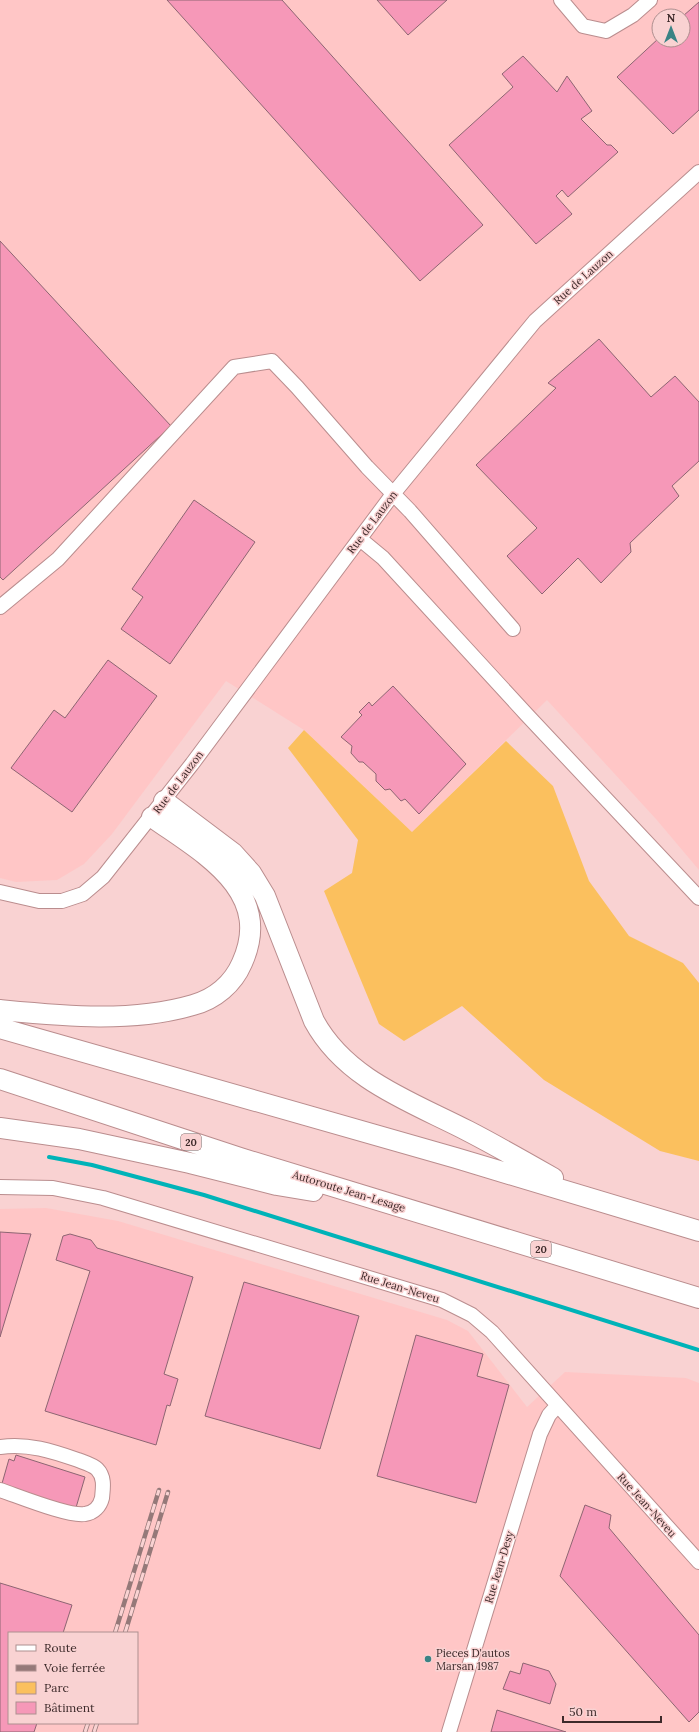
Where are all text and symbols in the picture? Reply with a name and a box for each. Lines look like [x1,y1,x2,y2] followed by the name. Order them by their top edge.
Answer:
[651,8,691,48] north arrow
[667,11,676,25] text: N
[550,246,616,307] street label: Rue de Lauzon
[344,488,400,556] street label: Rue de Lauzon
[150,748,206,816] street label: Rue de Lauzon
[181,1134,201,1150] road number: 20
[290,1167,407,1215] street label: Autoroute Jean-Lesage
[531,1241,551,1257] road number: 20
[359,1268,442,1306] street label: Rue Jean-Neveu
[614,1470,680,1540] street label: Rue Jean-Neveu
[481,1529,517,1605] street label: Rue Jean-Desy
[8,1632,138,1724] legend
[44,1640,77,1655] text: Route
[436,1646,510,1673] place label: Pieces D'autos Marsan 1987
[423,1654,433,1664] marker: Pieces D'autos Marsan 1987
[43,1660,106,1675] text: Voie ferrée
[44,1680,69,1695] text: Parc
[563,1698,661,1724] scale bar
[44,1700,95,1715] text: Bâtiment
[569,1704,597,1719] text: 50 m

